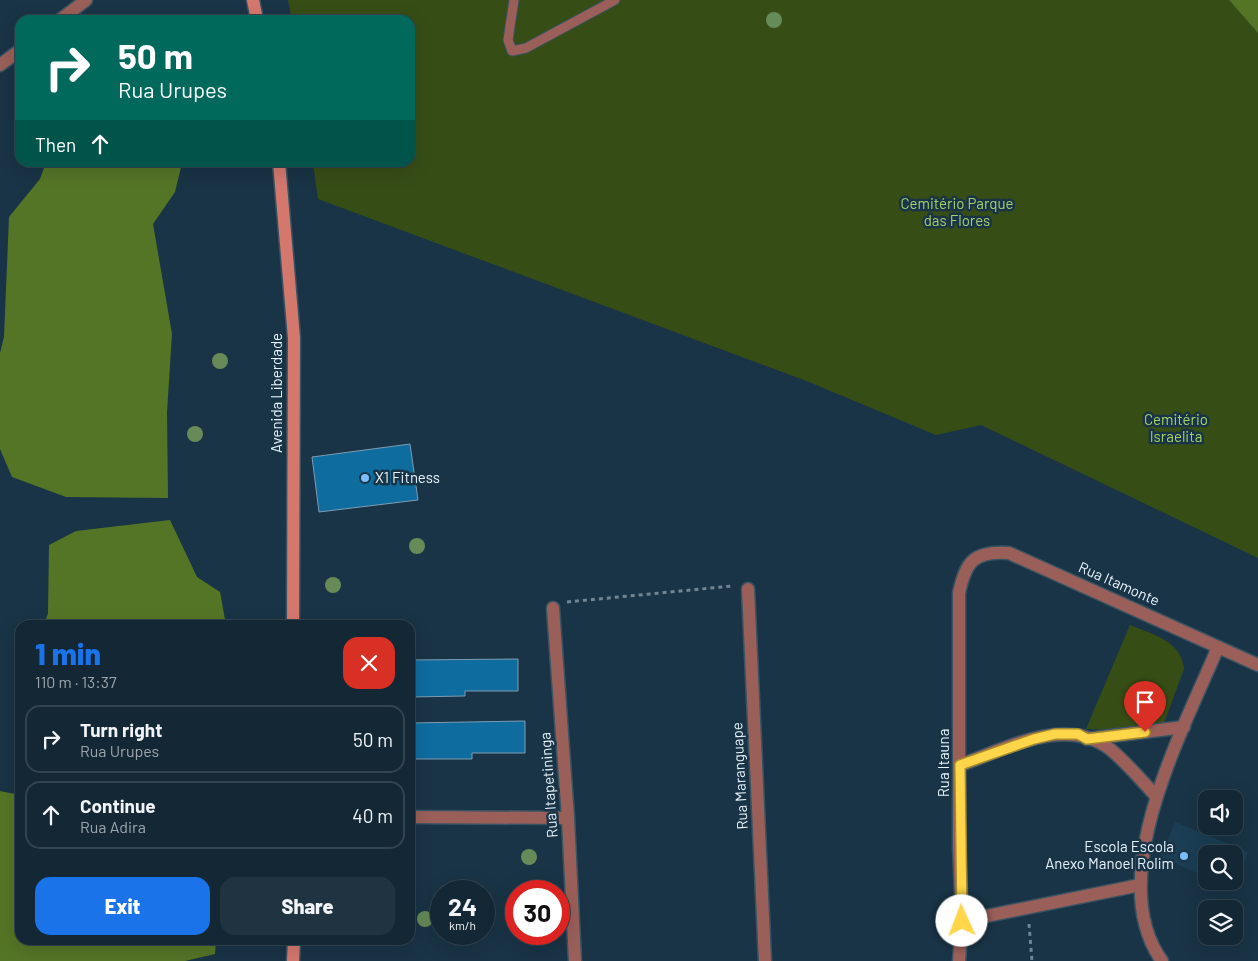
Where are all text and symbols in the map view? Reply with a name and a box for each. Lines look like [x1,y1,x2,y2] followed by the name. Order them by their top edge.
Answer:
[118,34,193,76] text: 50 m
[35,35,100,100] icon: right
[118,76,227,102] text: Rua Urupes
[86,130,114,158] icon: ahead
[35,133,76,156] text: Then
[900,194,1014,229] park label: Cemitério Parque das Flores
[267,333,285,453] street label: Avenida Liberdade
[1144,410,1208,445] park label: Cemitério Israelita
[375,468,440,486] place label: X1 Fitness
[359,472,371,484] marker: X1 Fitness
[1076,557,1163,609] street label: Rua Itamonte
[35,635,101,671] text: 1 min
[343,637,395,689] button: close
[35,672,117,691] text: 110 m · 13:37
[1124,681,1166,732] pin
[1131,688,1159,716] icon: arrive
[80,718,162,741] text: Turn right
[727,722,751,830] street label: Rua Maranguape
[37,725,65,753] icon: right
[353,728,393,751] text: 50 m
[934,729,952,797] street label: Rua Itauna
[535,732,561,839] street label: Rua Itapetininga
[80,741,159,760] text: Rua Urupes
[1198,790,1243,945] map controls
[1198,790,1243,835] button: sound
[80,794,156,817] text: Continue
[37,801,65,829] icon: ahead
[352,804,393,827] text: 40 m
[80,817,146,836] text: Rua Adira
[1045,837,1174,872] place label: Escola Escola Anexo Manoel Rolim
[1198,845,1243,890] button: search
[1178,850,1190,862] marker: Escola Escola Anexo Manoel Rolim
[35,877,210,935] button: Exit
[220,877,395,935] button: Share
[505,880,570,945] speed limit sign: 30
[448,891,477,921] text: 24
[935,894,987,946] position arrow
[1198,900,1243,945] button: layers
[449,918,476,932] text: km/h

